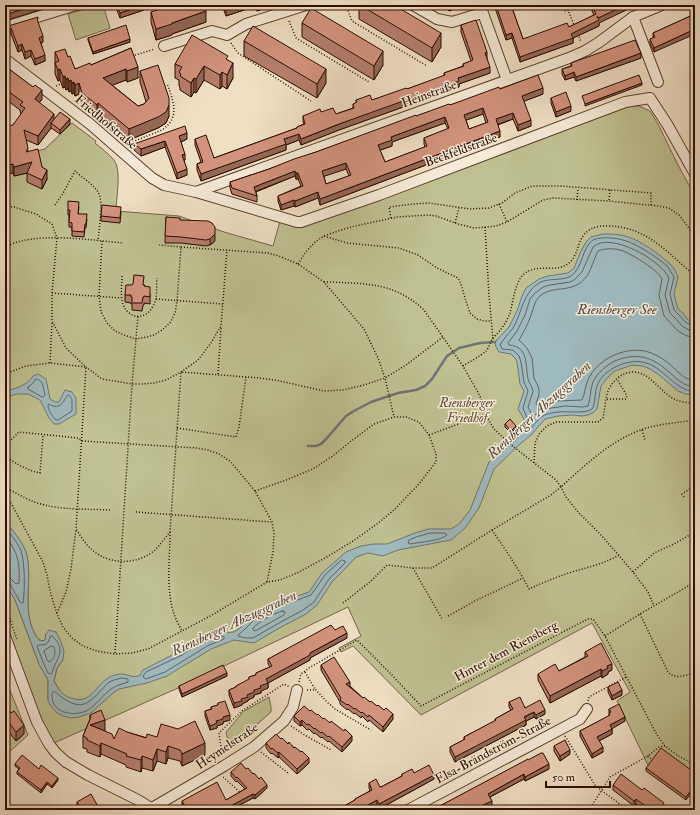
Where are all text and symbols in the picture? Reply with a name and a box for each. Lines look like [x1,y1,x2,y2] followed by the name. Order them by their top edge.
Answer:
[399,76,459,111] street label: Heinstraße
[72,91,141,153] street label: Friedhofstraße
[423,129,500,171] street label: Beckfeldstraße
[576,301,657,318] water label: Riensberger See
[483,357,595,463] water label: Riensberger Abzugsgraben
[438,395,496,426] park label: Riensberger Friedhof
[168,586,299,660] water label: Riensberger Abzugsgraben
[452,617,561,685] street label: Hinter dem Riensberg
[432,712,554,787] street label: Elsa-Brändström-Straße
[193,719,262,774] street label: Heymelstraße
[546,763,610,789] scale bar
[552,770,576,785] text: 50 m

